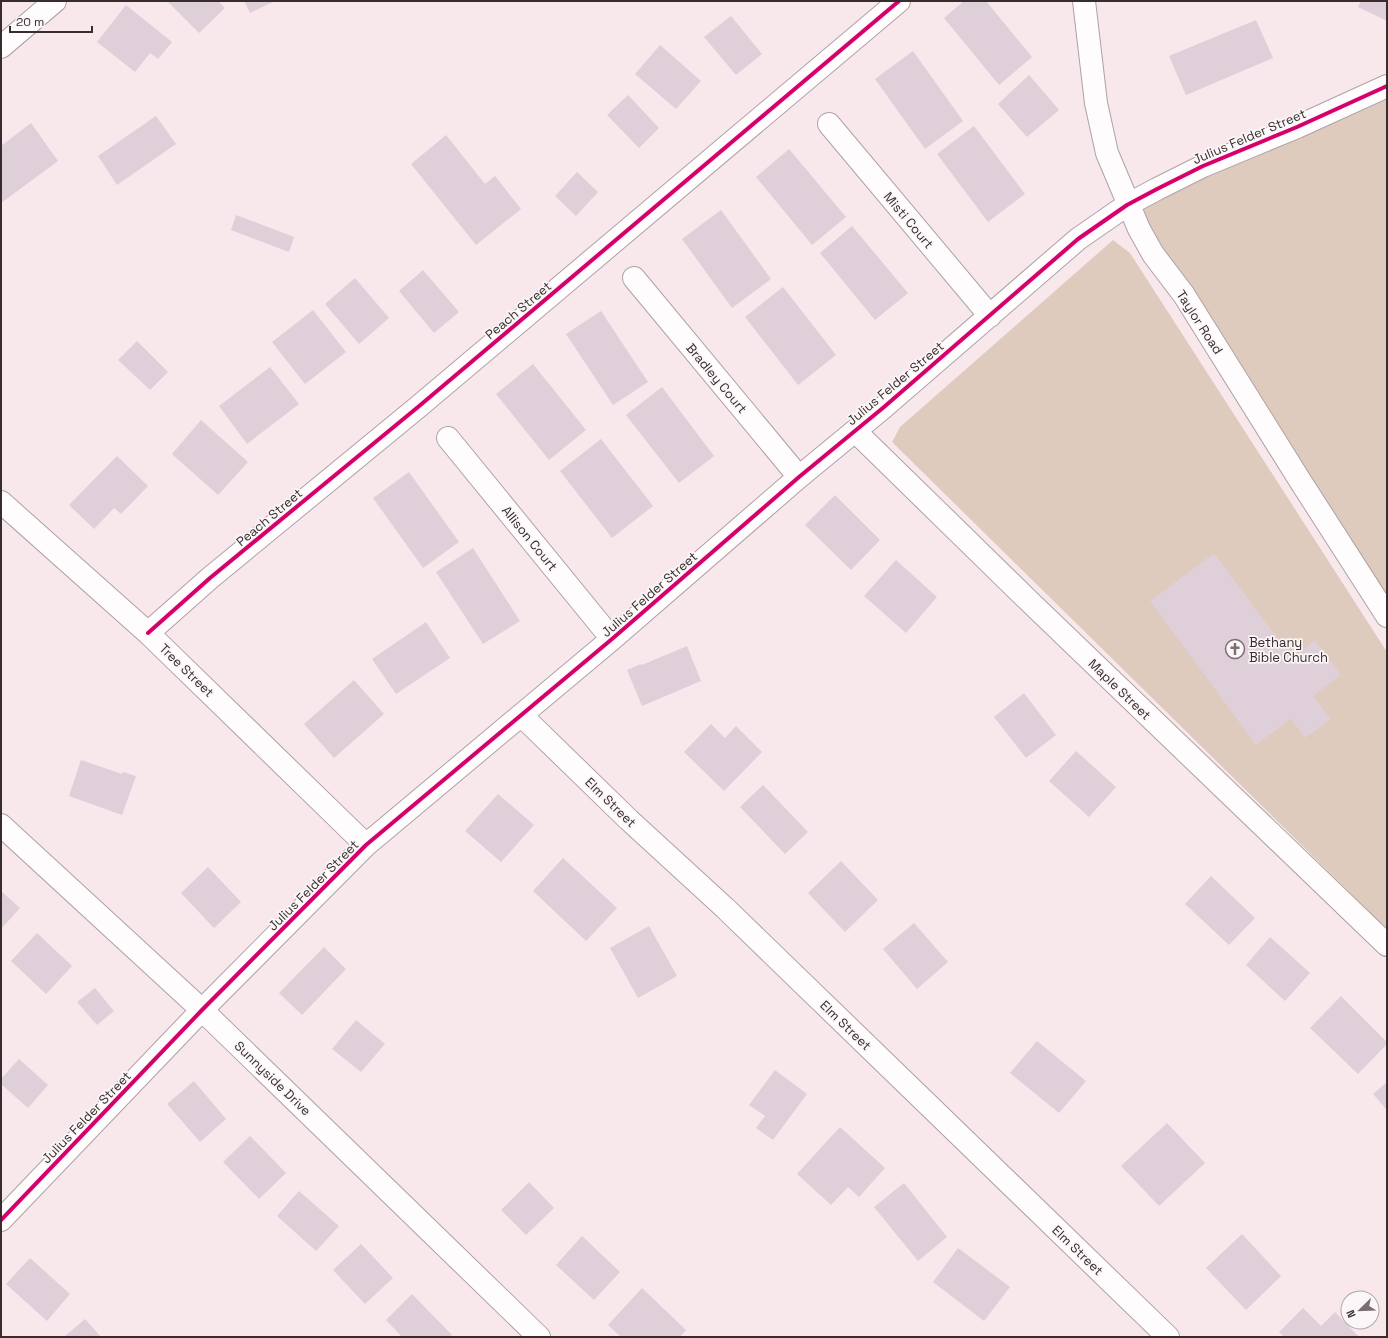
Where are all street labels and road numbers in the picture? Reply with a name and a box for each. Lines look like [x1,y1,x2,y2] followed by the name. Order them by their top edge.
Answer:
[1190,105,1309,168] street label: Julius Felder Street
[880,188,937,252] street label: Misti Court
[482,278,555,343] street label: Peach Street
[1173,287,1227,358] street label: Taylor Road
[843,338,947,429] street label: Julius Felder Street
[682,340,751,417] street label: Bradley Court
[233,485,306,550] street label: Peach Street
[498,502,561,574] street label: Allison Court
[598,548,701,641] street label: Julius Felder Street
[156,640,218,701] street label: Tree Street
[1085,655,1155,724] street label: Maple Street
[581,774,640,831] street label: Elm Street
[264,836,362,934] street label: Julius Felder Street
[816,997,875,1054] street label: Elm Street
[231,1037,315,1119] street label: Sunnyside Drive
[38,1068,135,1167] street label: Julius Felder Street
[1048,1222,1107,1279] street label: Elm Street

